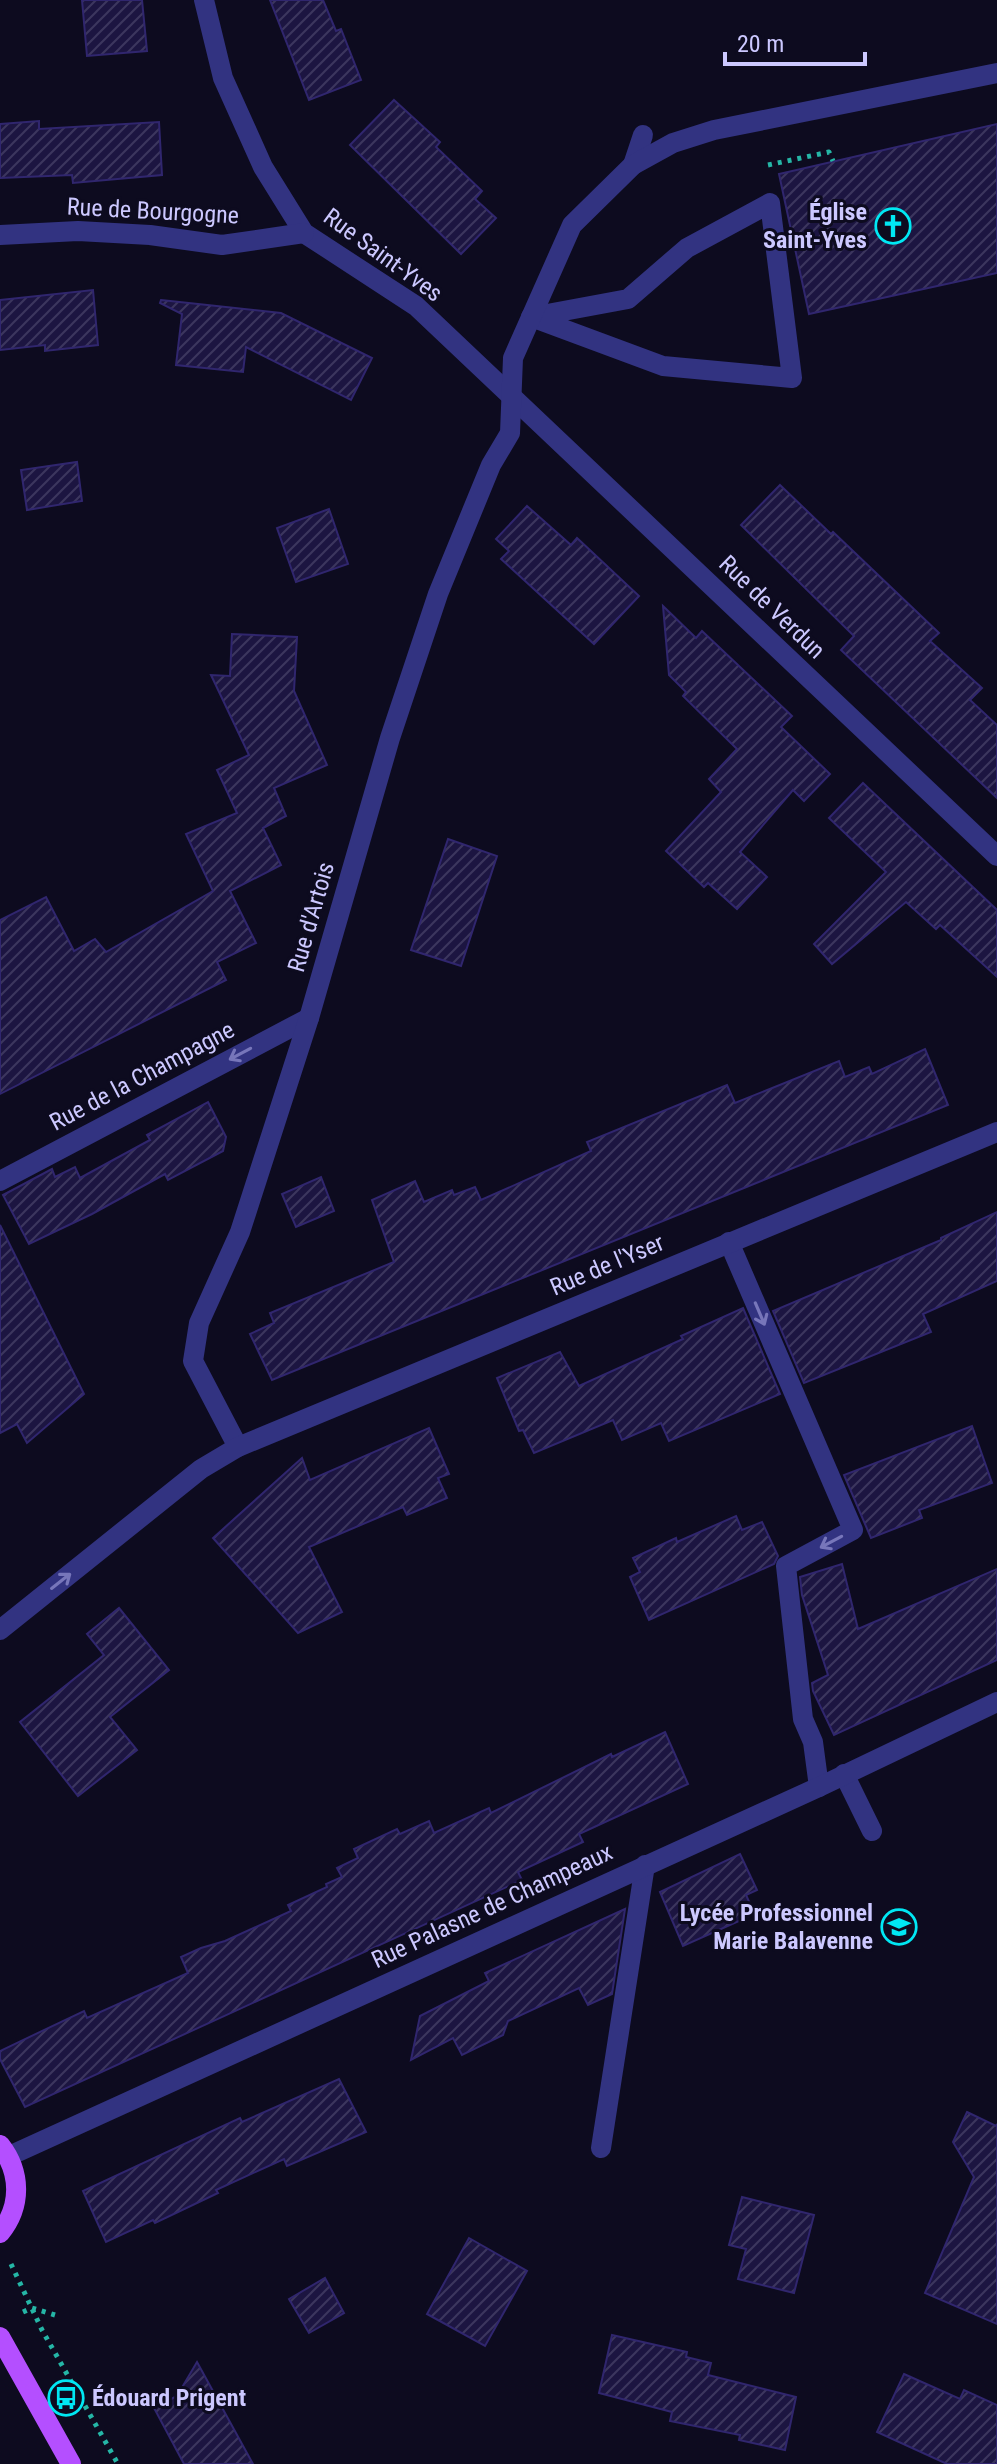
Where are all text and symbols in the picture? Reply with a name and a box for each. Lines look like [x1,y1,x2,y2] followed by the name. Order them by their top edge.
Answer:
[725,16,865,66] scale bar
[737,30,784,58] text: 20 m
[66,193,240,229] street label: Rue de Bourgogne
[763,198,867,254] place label: Église Saint-Yves
[318,203,448,307] street label: Rue Saint-Yves
[874,207,912,245] church icon: Église Saint-Yves
[713,550,831,664] street label: Rue de Verdun
[282,859,340,975] street label: Rue d'Artois
[45,1015,239,1137] street label: Rue de la Champagne
[229,1047,253,1063] one-way arrow
[546,1228,668,1302] street label: Rue de l'Yser
[753,1301,768,1326] one-way arrow
[820,1534,844,1550] one-way arrow
[50,1573,71,1590] one-way arrow
[367,1838,617,1974] street label: Rue Palasne de Champeaux
[680,1899,873,1955] place label: Lycée Professionnel Marie Balavenne
[880,1908,918,1946] school or university icon: Lycée Professionnel Marie Balavenne
[47,2379,85,2417] bus stop icon: Édouard Prigent
[92,2384,246,2412] place label: Édouard Prigent

